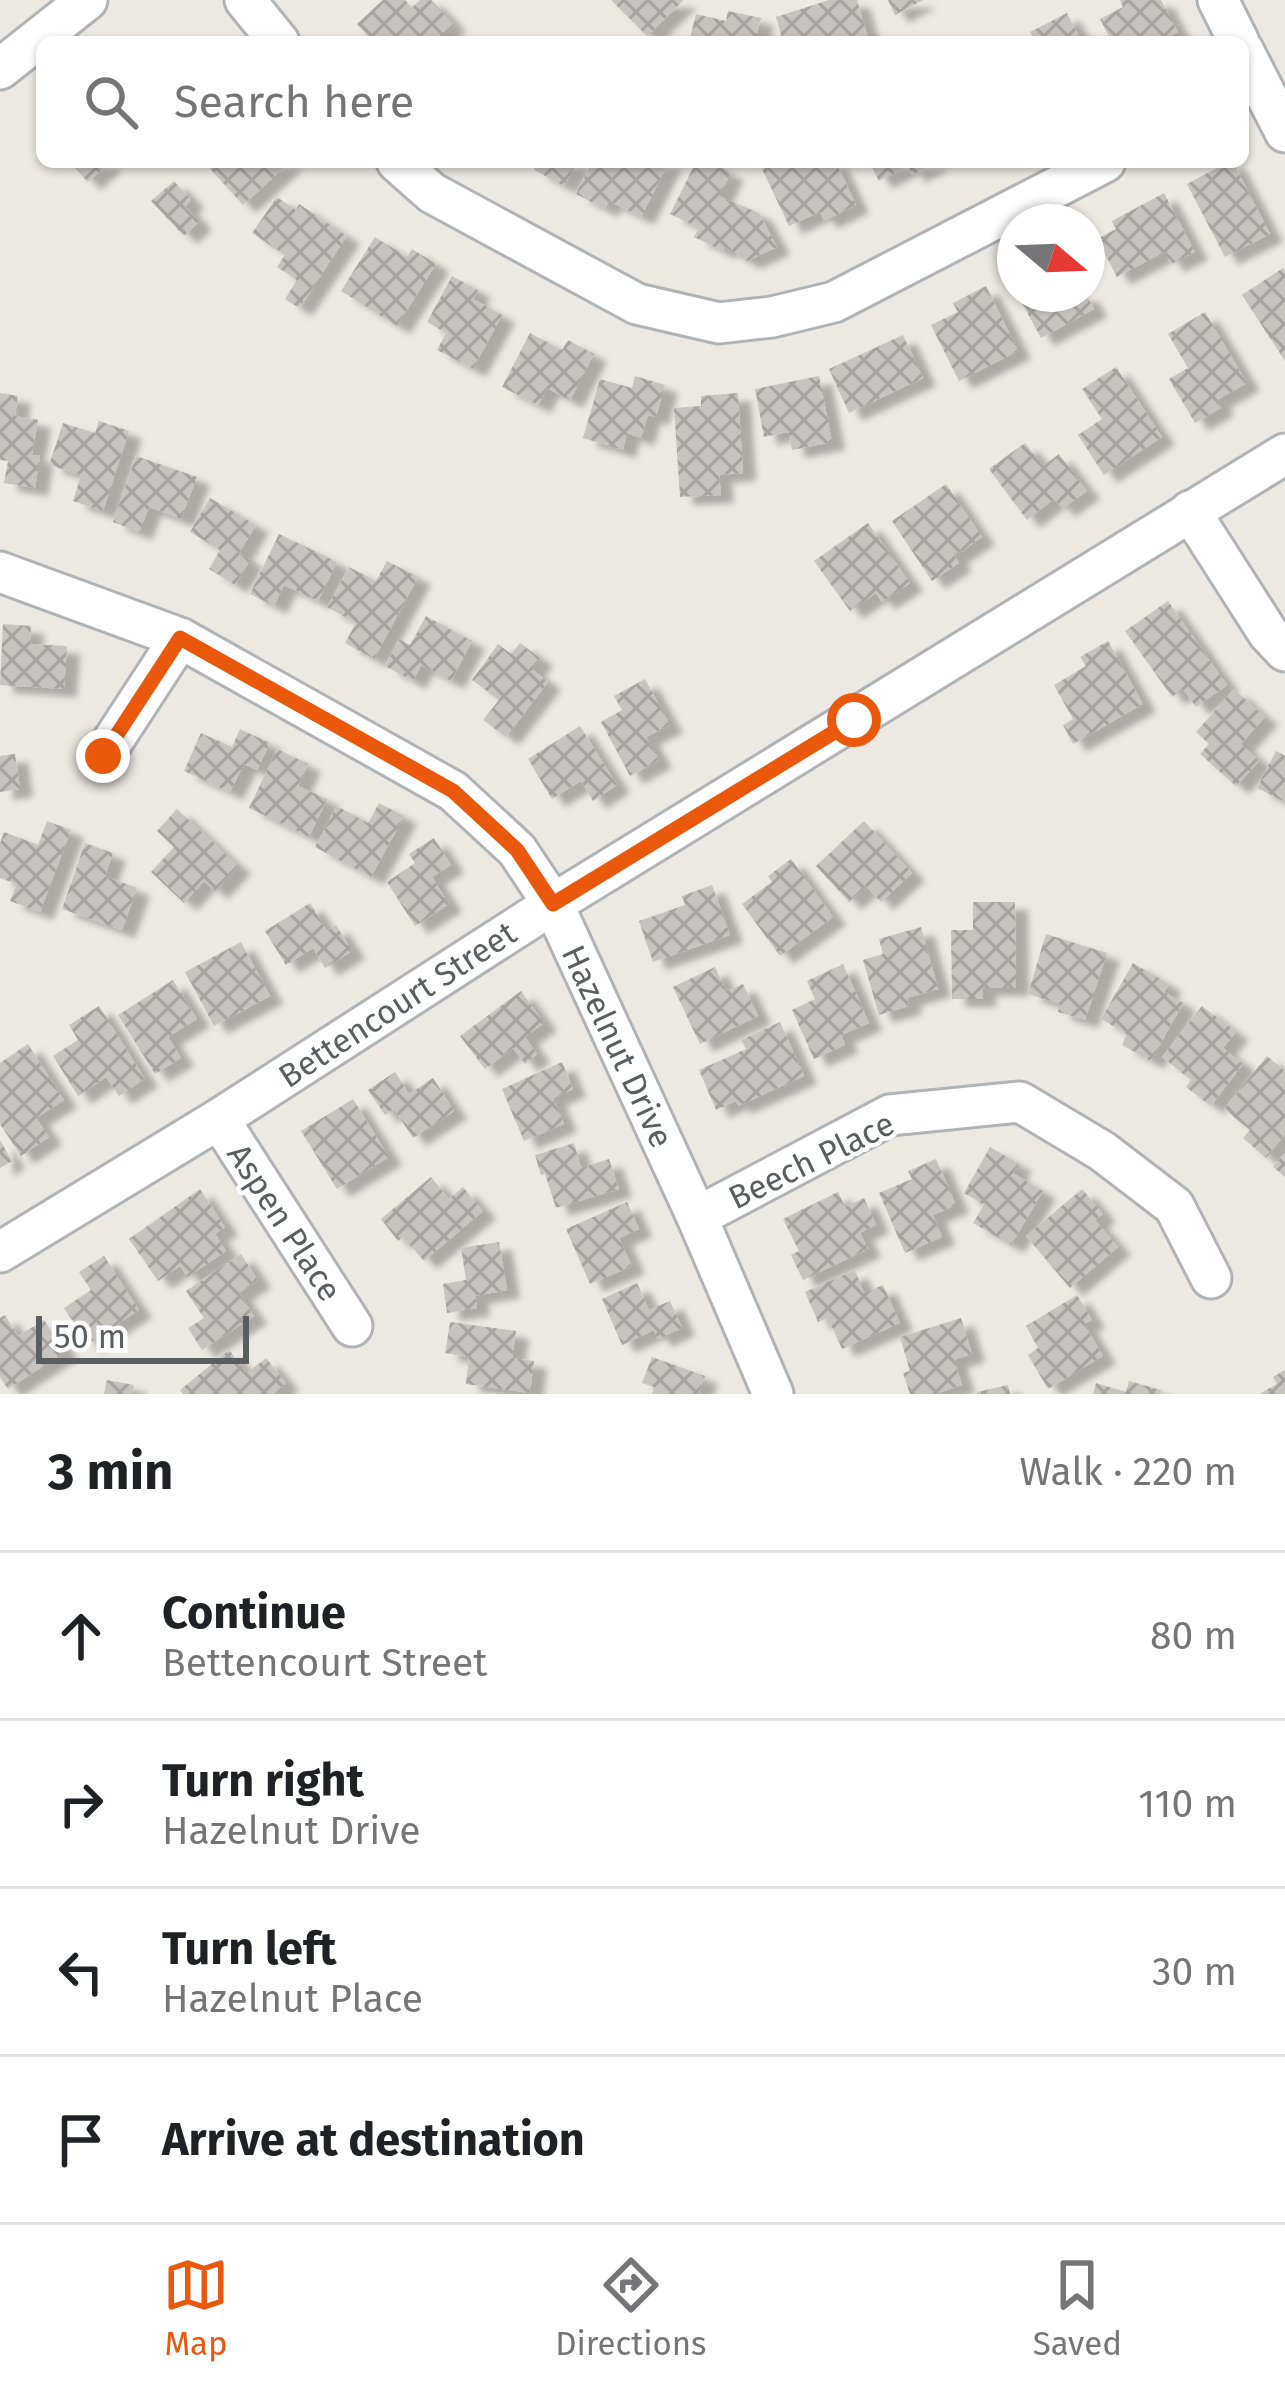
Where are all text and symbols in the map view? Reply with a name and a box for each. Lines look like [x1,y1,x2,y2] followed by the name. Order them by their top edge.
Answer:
[36,36,1249,168] search box
[78,69,144,135] icon: search
[174,75,414,129] text: Search here
[997,204,1105,312] north arrow
[827,693,881,747] route start
[76,729,130,783] route end
[271,913,524,1097] street label: Bettencourt Street
[553,939,681,1154] street label: Hazelnut Drive
[722,1104,901,1218] street label: Beech Place
[219,1136,350,1309] street label: Aspen Place
[36,1310,249,1363] scale bar
[54,1317,126,1357] text: 50 m
[48,1441,174,1503] text: 3 min
[1020,1449,1237,1495] text: Walk · 220 m
[162,1586,346,1640] text: Continue
[48,1603,114,1669] icon: ahead
[1150,1613,1237,1659] text: 80 m
[162,1640,487,1686] text: Bettencourt Street
[162,1754,364,1808] text: Turn right
[48,1771,114,1837] icon: right
[1138,1781,1237,1827] text: 110 m
[162,1808,421,1854] text: Hazelnut Drive
[162,1922,336,1976] text: Turn left
[48,1939,114,2005] icon: left
[1152,1949,1237,1995] text: 30 m
[162,1976,423,2022] text: Hazelnut Place
[48,2107,114,2173] icon: arrive
[162,2113,585,2167] text: Arrive at destination
[163,2252,229,2364] tab: Map
[555,2252,707,2364] tab: Directions
[1033,2252,1122,2364] tab: Saved

